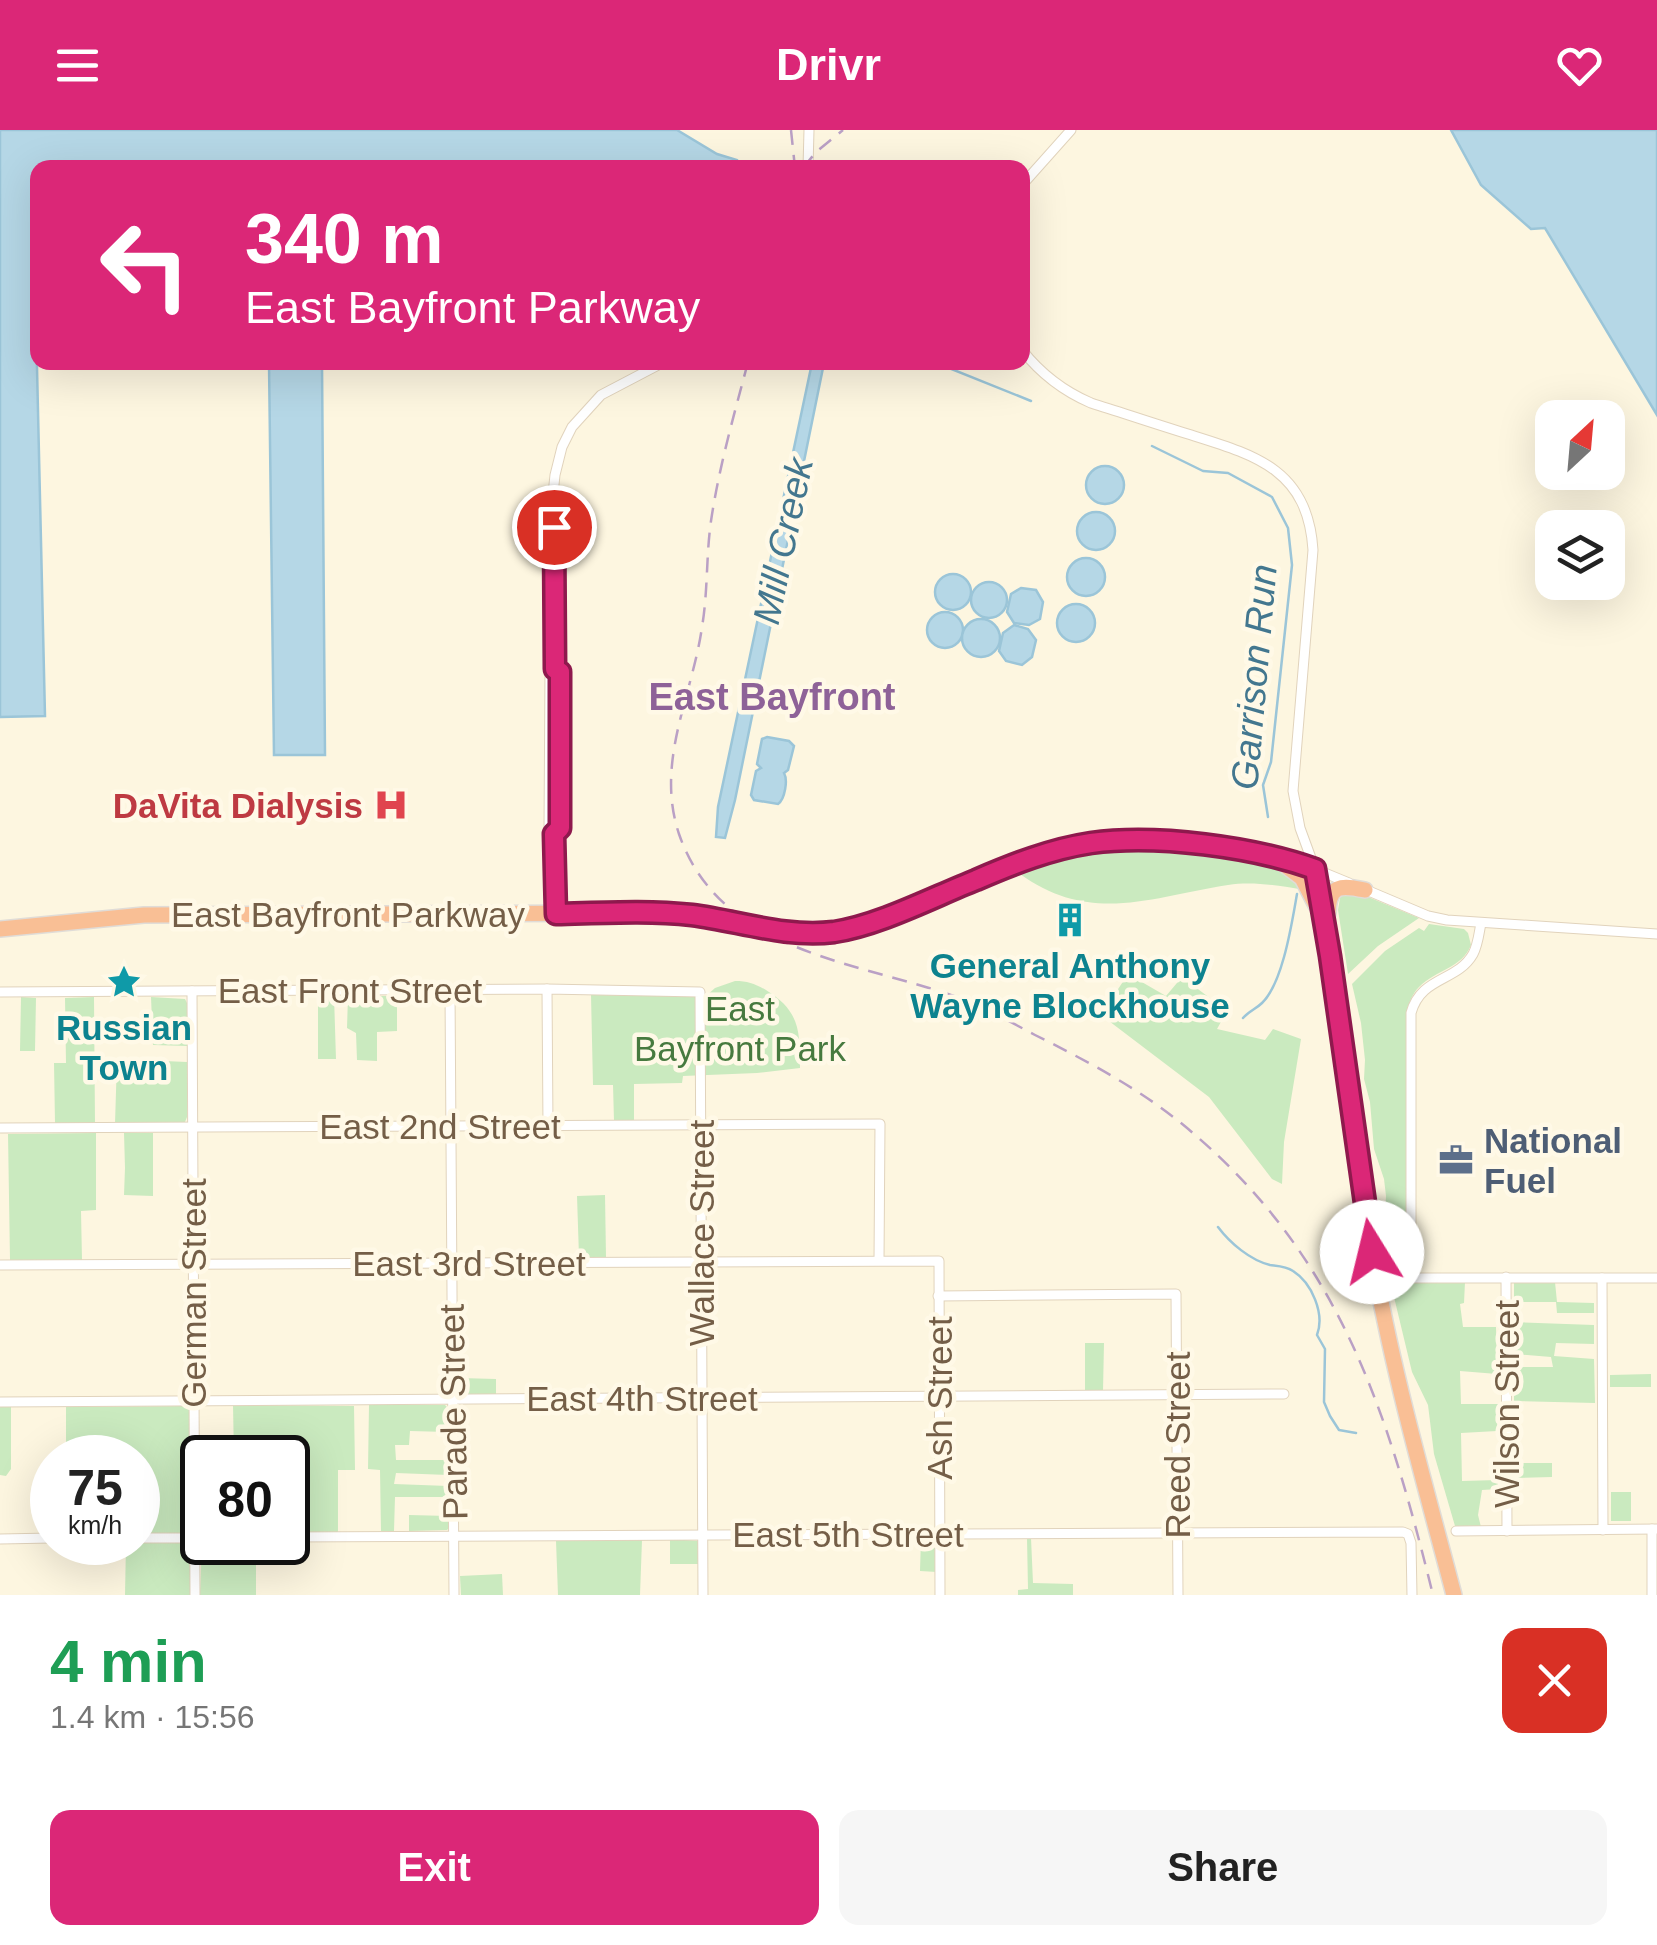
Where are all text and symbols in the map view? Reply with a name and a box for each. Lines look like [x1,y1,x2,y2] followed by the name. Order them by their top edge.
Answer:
[50,38,105,93] icon: menu
[1552,38,1607,93] icon: heart
[776,39,881,90] text: Drivr
[80,200,210,330] icon: left
[245,200,443,278] text: 340 m
[245,282,700,333] text: East Bayfront Parkway
[1535,400,1625,490] north arrow
[1535,400,1625,600] map controls
[745,452,822,628] water label: Mill Creek
[512,485,597,570] pin
[527,500,582,555] icon: arrive
[1535,510,1625,600] button: layers
[1223,563,1285,791] water label: Garrison Run
[648,676,896,718] district label: East Bayfront
[113,786,363,825] place label: DaVita Dialysis
[372,786,410,824] hospital icon: DaVita Dialysis
[171,895,526,934] street label: East Bayfront Parkway
[1051,901,1089,939] building icon: General Anthony Wayne Blockhouse
[910,946,1230,1025] place label: General Anthony Wayne Blockhouse
[105,963,143,1001] place icon: Russian Town
[218,971,483,1010] street label: East Front Street
[634,989,847,1068] park label: East Bayfront Park
[56,1008,192,1087] place label: Russian Town
[319,1107,561,1146] street label: East 2nd Street
[682,1120,721,1346] street label: Wallace Street
[1484,1121,1622,1200] place label: National Fuel
[1437,1141,1475,1179] office icon: National Fuel
[174,1178,213,1408] street label: German Street
[1320,1200,1424,1304] position arrow
[352,1244,586,1283] street label: East 3rd Street
[1487,1300,1526,1508] street label: Wilson Street
[432,1303,474,1520] street label: Parade Street
[920,1316,959,1480] street label: Ash Street
[1158,1351,1197,1538] street label: Reed Street
[526,1379,758,1418] street label: East 4th Street
[180,1435,310,1565] speed limit sign: 80
[67,1460,123,1516] text: 75
[68,1511,122,1539] text: km/h
[732,1515,964,1554] street label: East 5th Street
[50,1628,207,1695] text: 4 min
[1502,1628,1607,1733] button: close
[50,1699,255,1735] text: 1.4 km · 15:56
[50,1810,819,1925] button: Exit
[839,1810,1607,1925] button: Share

